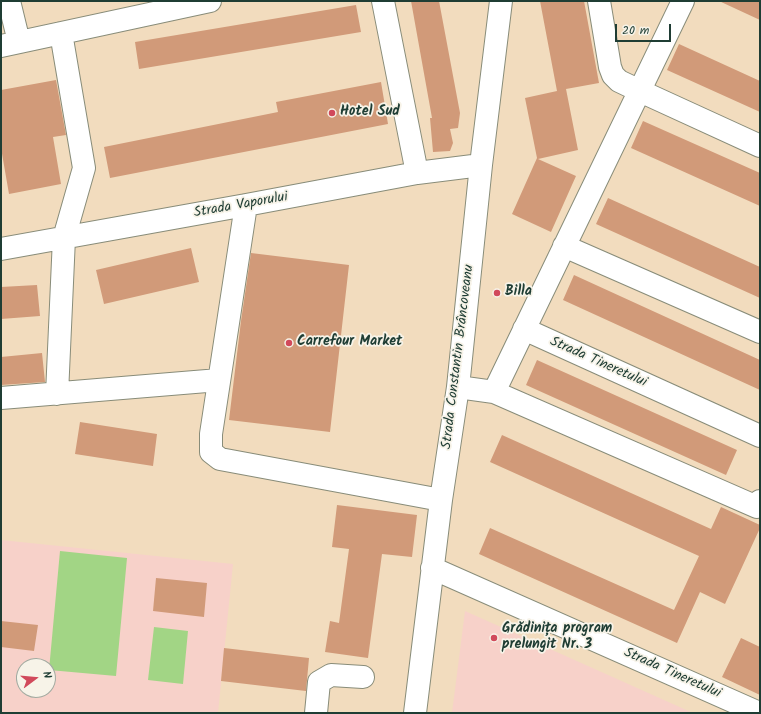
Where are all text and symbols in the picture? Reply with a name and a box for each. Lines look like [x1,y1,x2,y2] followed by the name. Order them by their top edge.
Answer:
[617,16,673,42] scale bar
[622,21,649,40] text: 20 m
[340,105,400,121] place label: Hotel Sud
[327,108,337,118] marker: Hotel Sud
[193,189,289,223] street label: Strada Vaporului
[439,264,479,450] street label: Strada Constantin Brâncoveanu
[505,285,532,301] place label: Billa
[492,288,502,298] marker: Billa
[547,334,649,392] street label: Strada Tineretului
[297,335,402,351] place label: Carrefour Market
[284,338,294,348] marker: Carrefour Market
[502,622,612,654] place label: Grădinița program prelungit Nr. 3
[489,633,499,643] marker: Grădinița program prelungit Nr. 3
[621,645,723,703] street label: Strada Tineretului
[16,658,56,698] north arrow
[37,669,56,681] text: N

